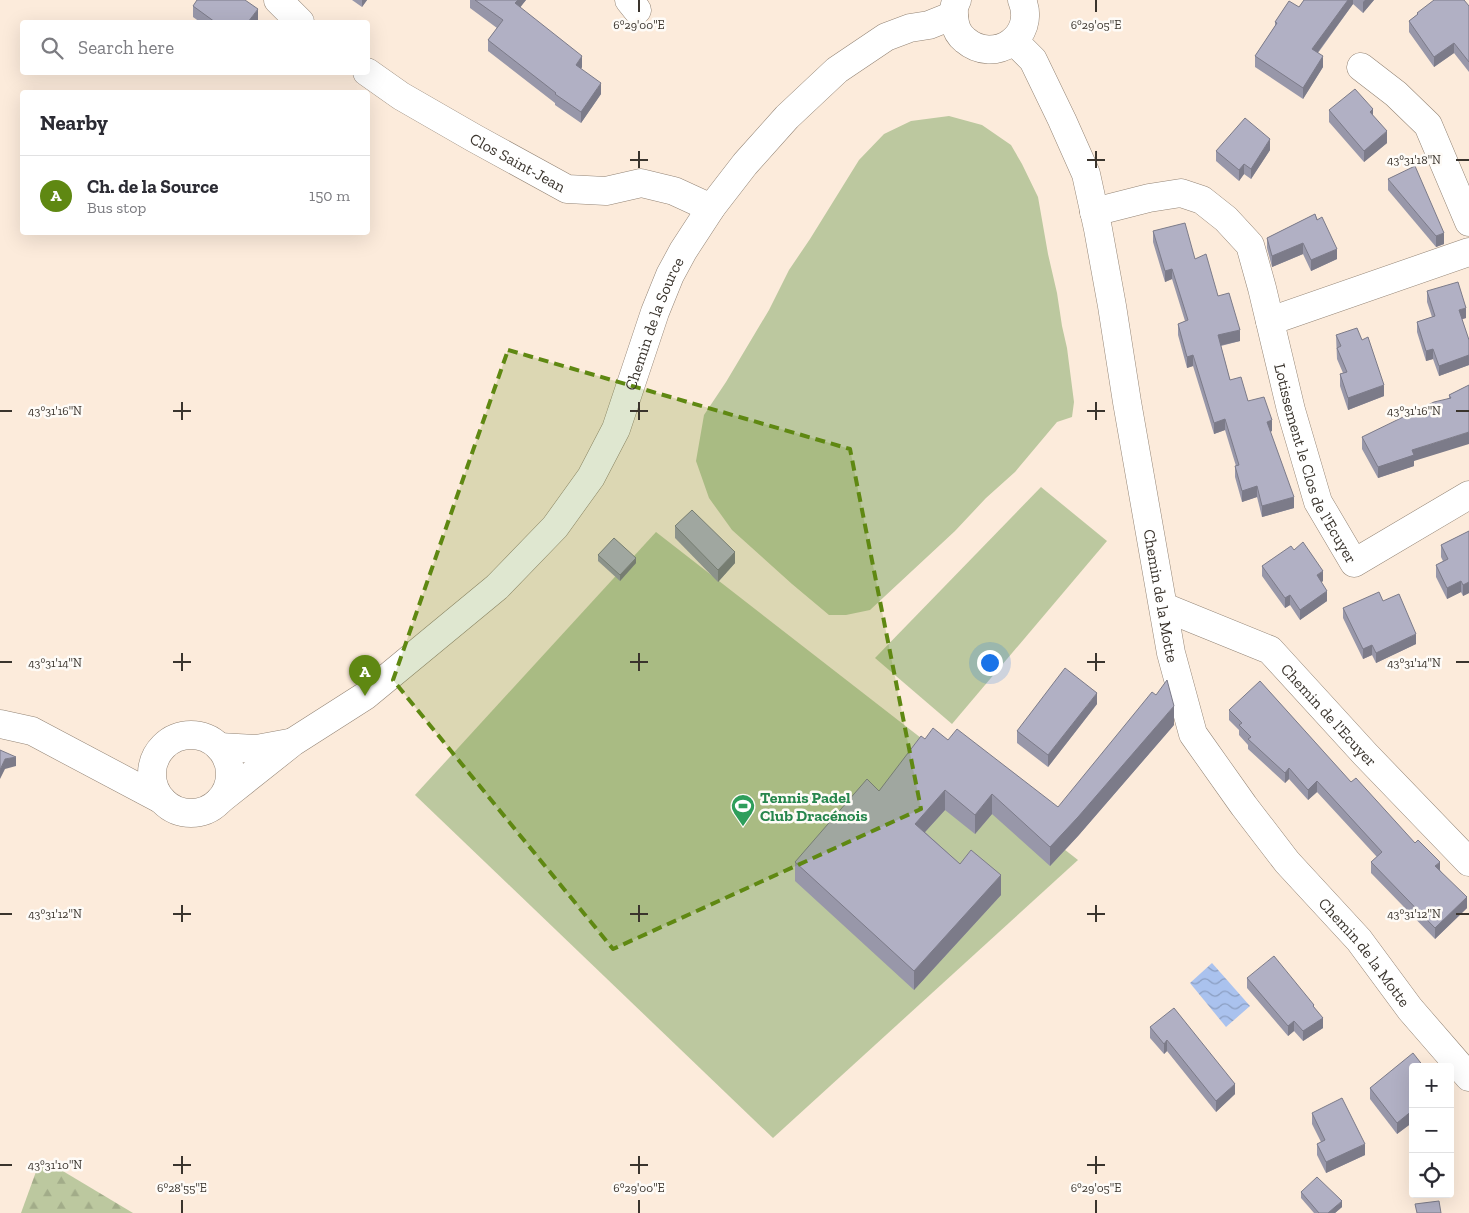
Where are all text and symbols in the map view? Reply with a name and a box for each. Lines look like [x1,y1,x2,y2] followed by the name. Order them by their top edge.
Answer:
[613,18,665,32] text: 6°29'00"E
[1071,18,1121,32] text: 6°29'05"E
[20,20,370,75] search box
[38,34,66,62] icon: search
[78,36,174,59] text: Search here
[40,110,108,135] text: Nearby
[467,129,570,197] street label: Clos Saint-Jean
[1387,153,1441,167] text: 43°31'18"N
[87,175,218,198] text: Ch. de la Source
[51,186,62,205] text: A
[309,186,350,205] text: 150 m
[87,198,146,217] text: Bus stop
[621,254,688,393] street label: Chemin de la Source
[1270,361,1361,567] street label: Lotissement le Clos de l'Ecuyer
[28,404,82,418] text: 43°31'16"N
[1387,404,1441,418] text: 43°31'16"N
[1139,528,1182,665] street label: Chemin de la Motte
[977,650,1003,676] your location
[349,655,381,696] pin: A
[28,656,82,670] text: 43°31'14"N
[1387,656,1441,670] text: 43°31'14"N
[1277,660,1381,771] street label: Chemin de l'Ecuyer
[760,788,868,825] place label: Tennis Padel Club Dracénois
[730,793,756,827] sports icon: Tennis Padel Club Dracénois
[1315,894,1414,1011] street label: Chemin de la Motte
[28,907,82,921] text: 43°31'12"N
[1387,907,1441,921] text: 43°31'12"N
[1409,1063,1454,1198] map controls
[1409,1063,1454,1108] button: +
[1409,1108,1454,1153] button: −
[1409,1153,1454,1198] button: locate
[28,1158,82,1172] text: 43°31'10"N
[157,1181,207,1195] text: 6°28'55"E
[613,1181,665,1195] text: 6°29'00"E
[1071,1181,1121,1195] text: 6°29'05"E

